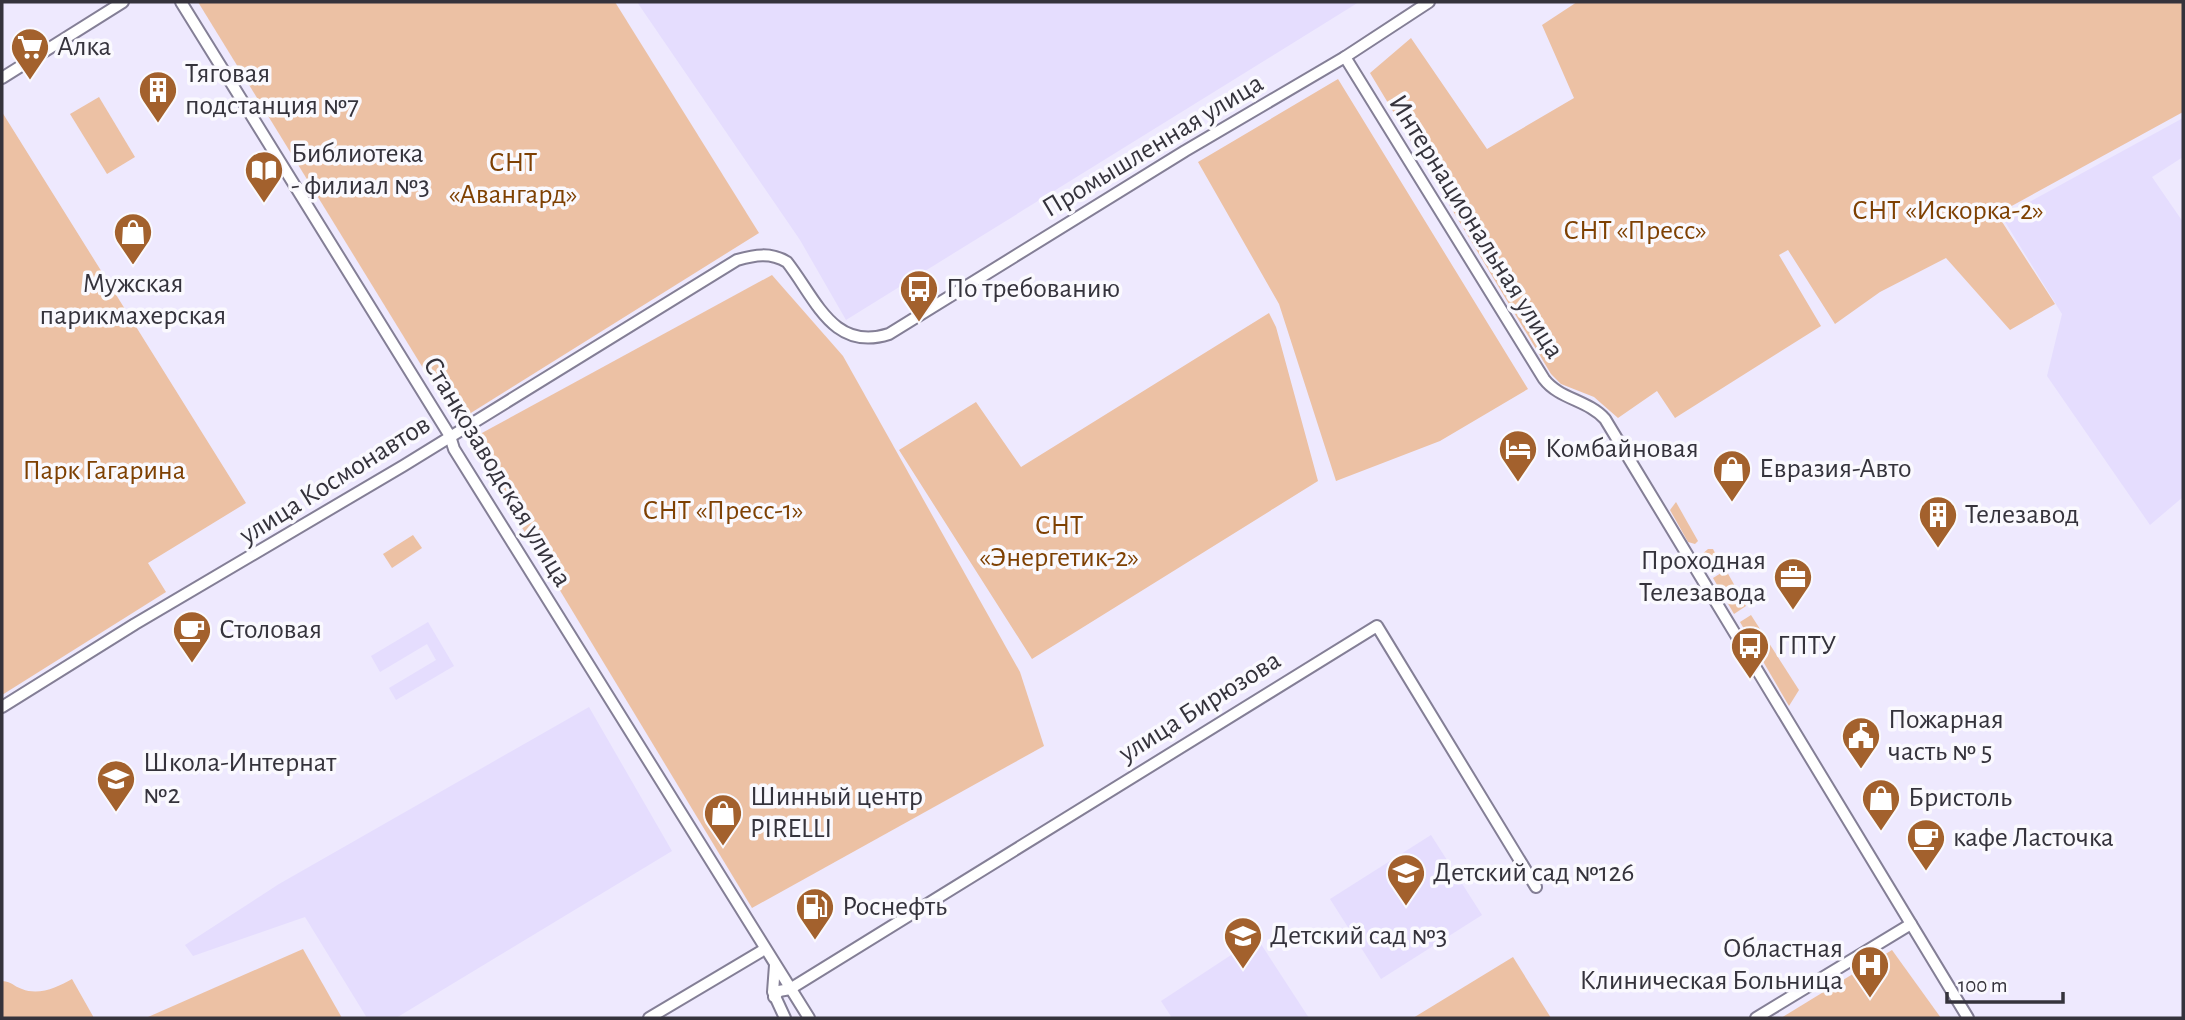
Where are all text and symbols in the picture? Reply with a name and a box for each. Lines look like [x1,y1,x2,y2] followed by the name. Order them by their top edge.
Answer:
[9,26,51,81] supermarket icon: Алка
[57,33,112,61] place label: Алка
[185,60,359,120] place label: Тяговая подстанция №7
[137,69,179,124] building icon: Тяговая подстанция №7
[1038,69,1269,223] street label: Промышленная улица
[1383,90,1569,364] street label: Интернациональная улица
[291,140,430,200] place label: Библиотека - филиал №3
[243,149,285,204] library icon: Библиотека - филиал №3
[448,149,578,209] park label: СНТ «Авангард»
[1852,197,2044,225] park label: СНТ «Искорка-2»
[112,211,154,266] shop icon: Мужская парикмахерская
[1563,217,1707,245] park label: СНТ «Пресс»
[898,268,940,323] bus stop icon: По требованию
[40,270,226,330] place label: Мужская парикмахерская
[946,275,1120,303] place label: По требованию
[417,352,577,592] street label: Станкозаводская улица
[234,410,435,550] street label: улица Космонавтов
[1497,428,1539,483] hotel icon: Комбайновая
[1545,435,1699,463] place label: Комбайновая
[1711,448,1753,503] shop icon: Евразия-Авто
[1759,455,1912,483] place label: Евразия-Авто
[22,457,186,485] park label: Парк Гагарина
[1917,494,1959,549] building icon: Телезавод
[642,497,804,525] park label: СНТ «Пресс-1»
[1965,501,2079,529] place label: Телезавод
[979,512,1139,572] park label: СНТ «Энергетик-2»
[1639,547,1766,607] place label: Проходная Телезавода
[1772,556,1814,611] office icon: Проходная Телезавода
[171,609,213,664] cafe icon: Столовая
[219,616,322,644] place label: Столовая
[1729,625,1771,680] bus stop icon: ГПТУ
[1777,632,1837,660] place label: ГПТУ
[1113,646,1286,768] street label: улица Бирюзова
[1888,706,2004,766] place label: Пожарная часть № 5
[1840,715,1882,770] public building icon: Пожарная часть № 5
[143,749,337,809] place label: Школа-Интернат №2
[95,758,137,813] school or university icon: Школа-Интернат №2
[1860,777,1902,832] shop icon: Бристоль
[750,783,923,843] place label: Шинный центр PIRELLI
[1908,784,2012,812] place label: Бристоль
[702,792,744,847] shop icon: Шинный центр PIRELLI
[1905,817,1947,872] cafe icon: кафе Ласточка
[1953,824,2114,852] place label: кафе Ласточка
[1385,852,1427,907] school or university icon: Детский сад №126
[1433,859,1634,887] place label: Детский сад №126
[794,886,836,941] fuel station icon: Роснефть
[842,893,947,921] place label: Роснефть
[1222,915,1264,970] school or university icon: Детский сад №3
[1270,922,1447,950] place label: Детский сад №3
[1580,935,1843,995] place label: Областная Клиническая Больница
[1849,944,1891,999] hospital icon: Областная Клиническая Больница
[1947,960,2062,1004] scale bar
[1958,975,2008,996] text: 100 m

